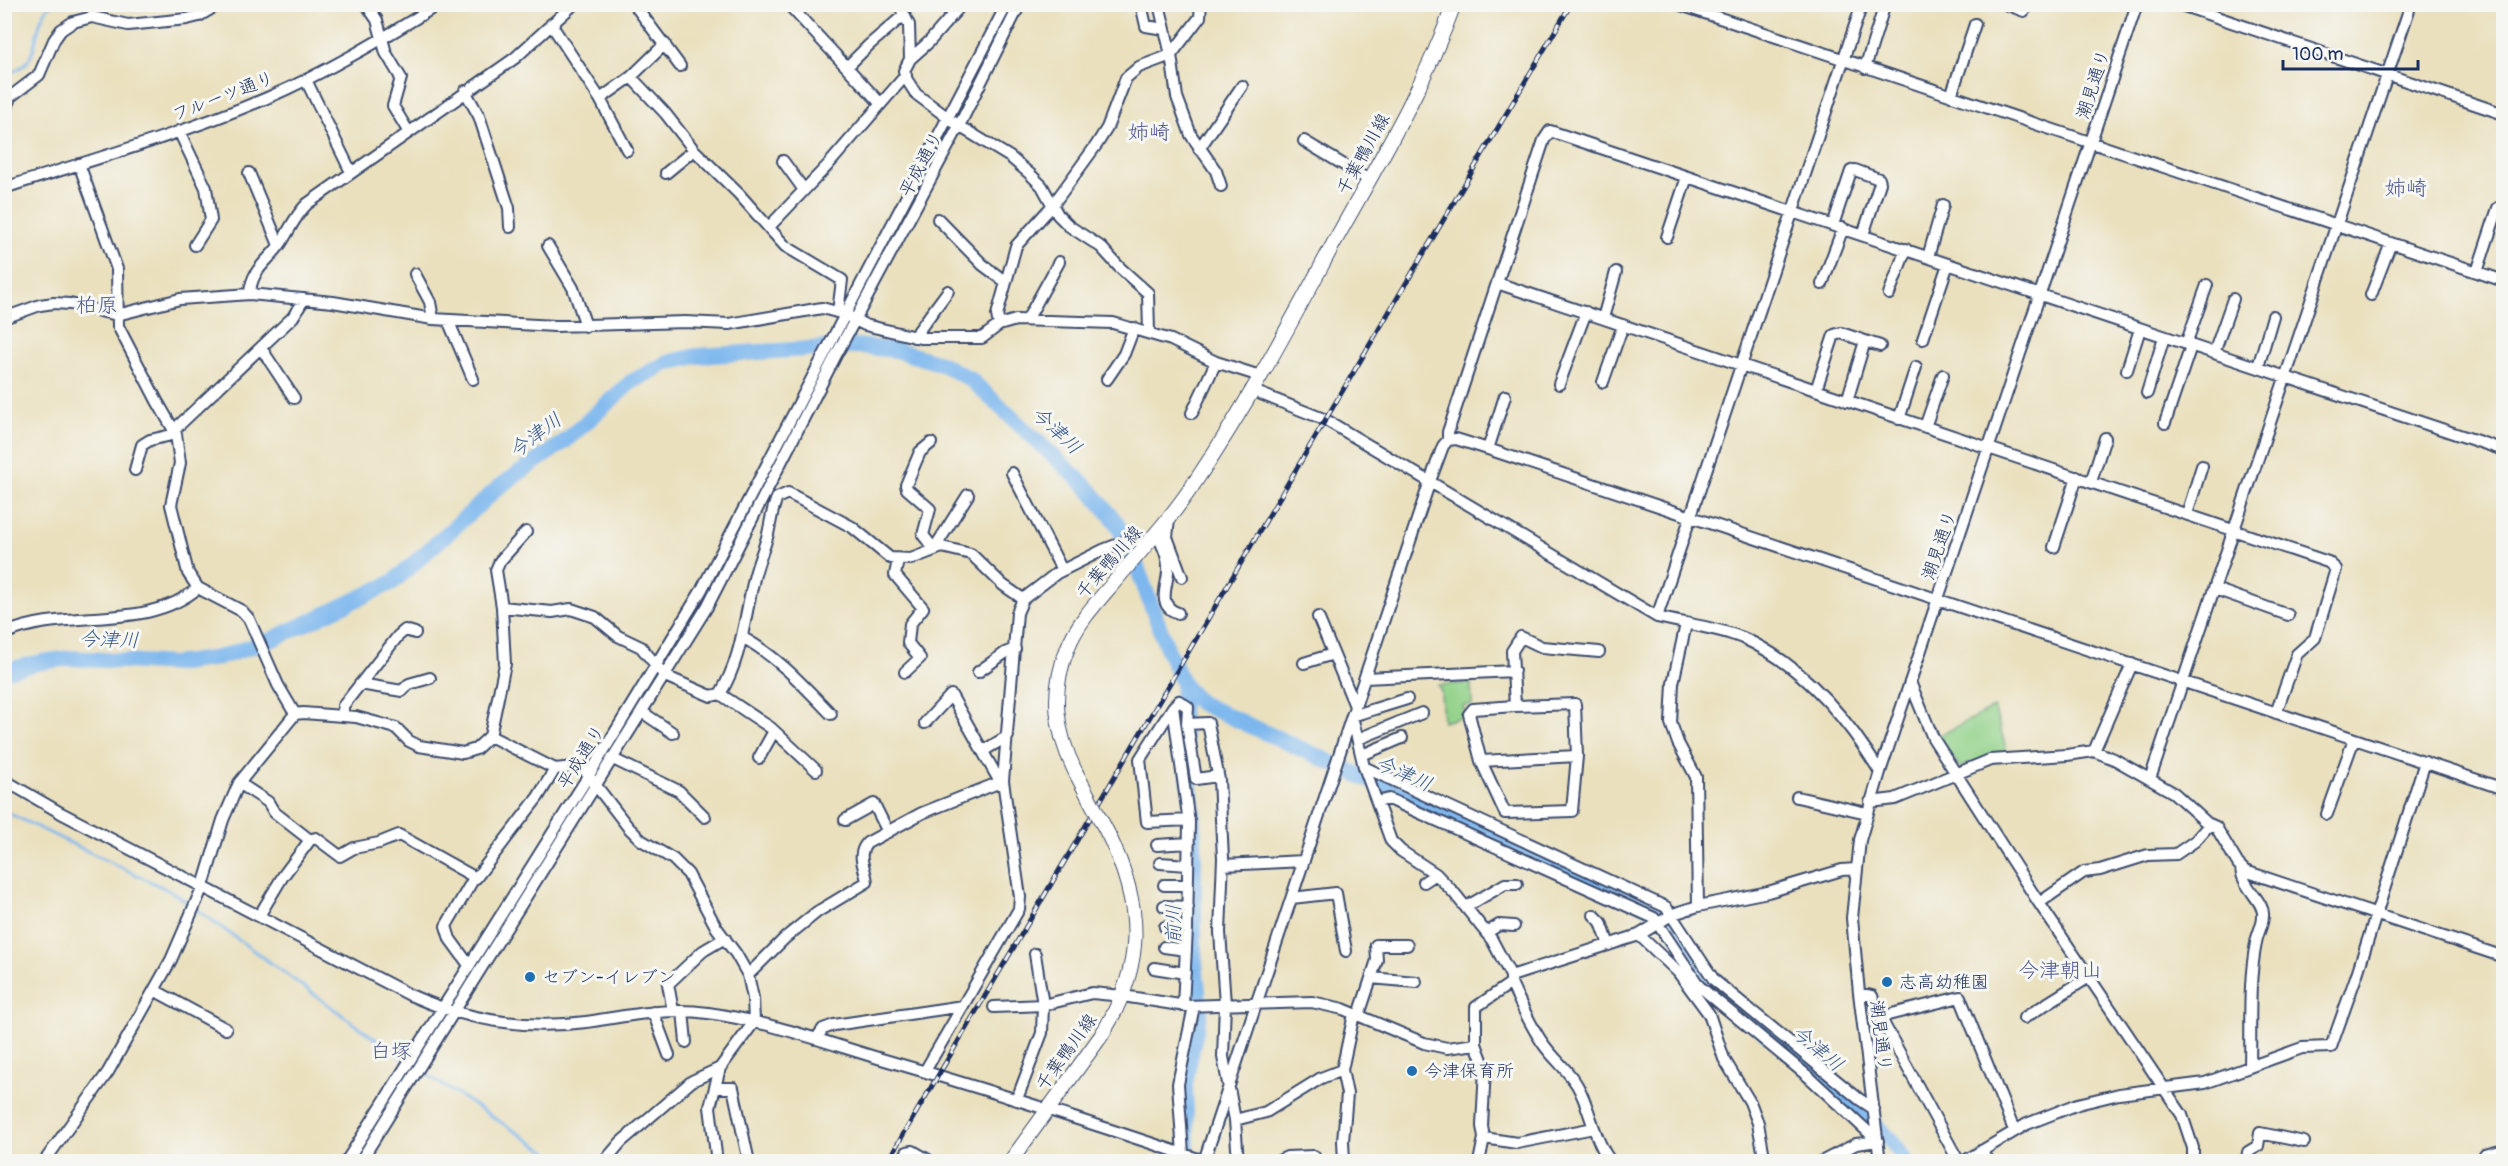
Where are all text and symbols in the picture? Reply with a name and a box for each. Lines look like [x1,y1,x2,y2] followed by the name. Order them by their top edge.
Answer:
[2283,33,2418,71] scale bar
[2292,43,2344,66] text: 100 m
[2071,46,2116,122] street label: 潮見通り
[169,66,278,126] street label: フルーツ通り
[1332,109,1395,199] street label: 千葉鴨川線
[1128,119,1170,146] district label: 姉崎
[894,127,948,201] street label: 平成通り
[2385,175,2427,202] district label: 姉崎
[76,292,118,319] district label: 柏原
[1026,401,1087,460] water label: 今津川
[504,407,567,463] water label: 今津川
[1917,507,1962,583] street label: 潮見通り
[1071,521,1148,604] street label: 千葉鴨川線
[79,626,139,653] water label: 今津川
[553,721,610,794] street label: 平成通り
[1371,750,1436,797] water label: 今津川
[1161,904,1186,944] water label: 前川
[2018,957,2102,984] district label: 今津朝山
[542,966,676,989] place label: セブン-イレブン
[523,970,537,984] marker: セブン-イレブン
[1899,971,1989,994] place label: 志高幼稚園
[1880,975,1894,989] marker: 志高幼稚園
[1865,999,1896,1073] street label: 潮見通り
[1031,1009,1102,1095] street label: 千葉鴨川線
[1787,1020,1849,1077] water label: 今津川
[370,1038,412,1065] district label: 白塚
[1424,1060,1514,1083] place label: 今津保育所
[1405,1064,1419,1078] marker: 今津保育所

